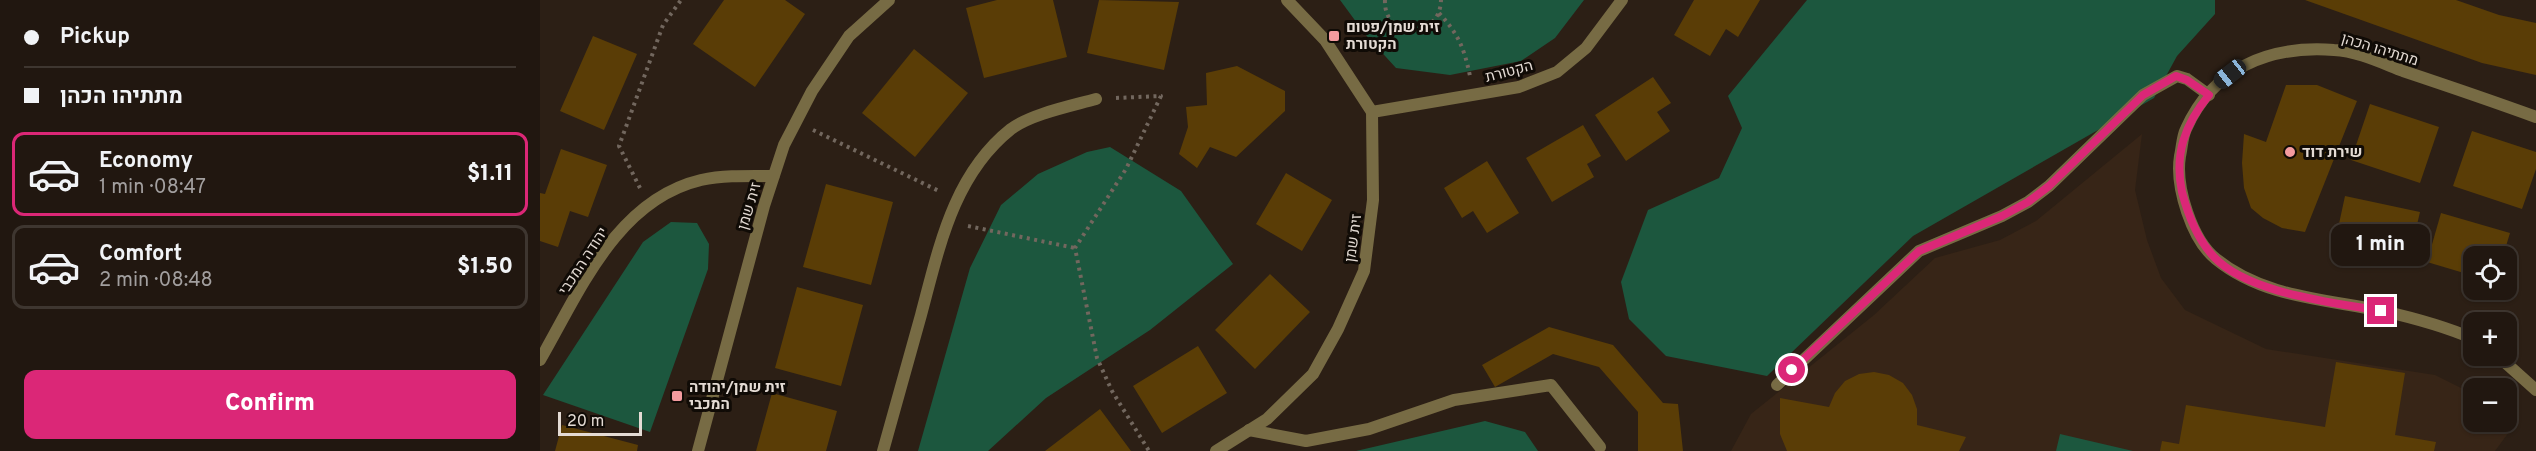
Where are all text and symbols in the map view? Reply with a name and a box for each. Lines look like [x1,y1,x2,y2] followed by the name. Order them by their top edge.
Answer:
[1346,19,1440,55] place label: זית שמן/פטום הקטורת
[60,24,130,51] text: Pickup
[1327,29,1341,43] marker: זית שמן/פטום הקטורת
[2339,30,2420,71] street label: מתתיהו הכהן
[2210,56,2250,92] car
[1483,57,1535,88] street label: הקטורת
[60,84,183,111] text: מתתיהו הכהן
[2302,144,2362,163] place label: שירת דוד
[2283,145,2297,159] marker: שירת דוד
[27,147,81,201] icon: car
[99,148,193,175] text: Economy
[467,161,513,188] text: $1.11
[99,175,206,201] text: 1 min · 08:47
[734,180,767,232] street label: זית שמן
[1342,213,1367,264] street label: זית שמן
[555,224,613,299] street label: יהודה המכבי
[2332,224,2430,266] callout: 1 min
[2356,232,2405,258] text: 1 min
[27,240,81,294] icon: car
[99,241,182,268] text: Comfort
[2463,246,2517,432] map controls
[2463,246,2517,300] button: locate
[457,254,513,281] text: $1.50
[99,268,213,294] text: 2 min · 08:48
[2367,297,2394,324] route end
[2463,312,2517,366] button: +
[1778,356,1805,383] route start
[24,370,516,439] button: Confirm
[2463,378,2517,432] button: −
[689,379,786,415] place label: זית שמן/יהודה המכבי
[670,389,684,403] marker: זית שמן/יהודה המכבי
[558,409,642,436] scale bar
[567,412,604,432] text: 20 m

